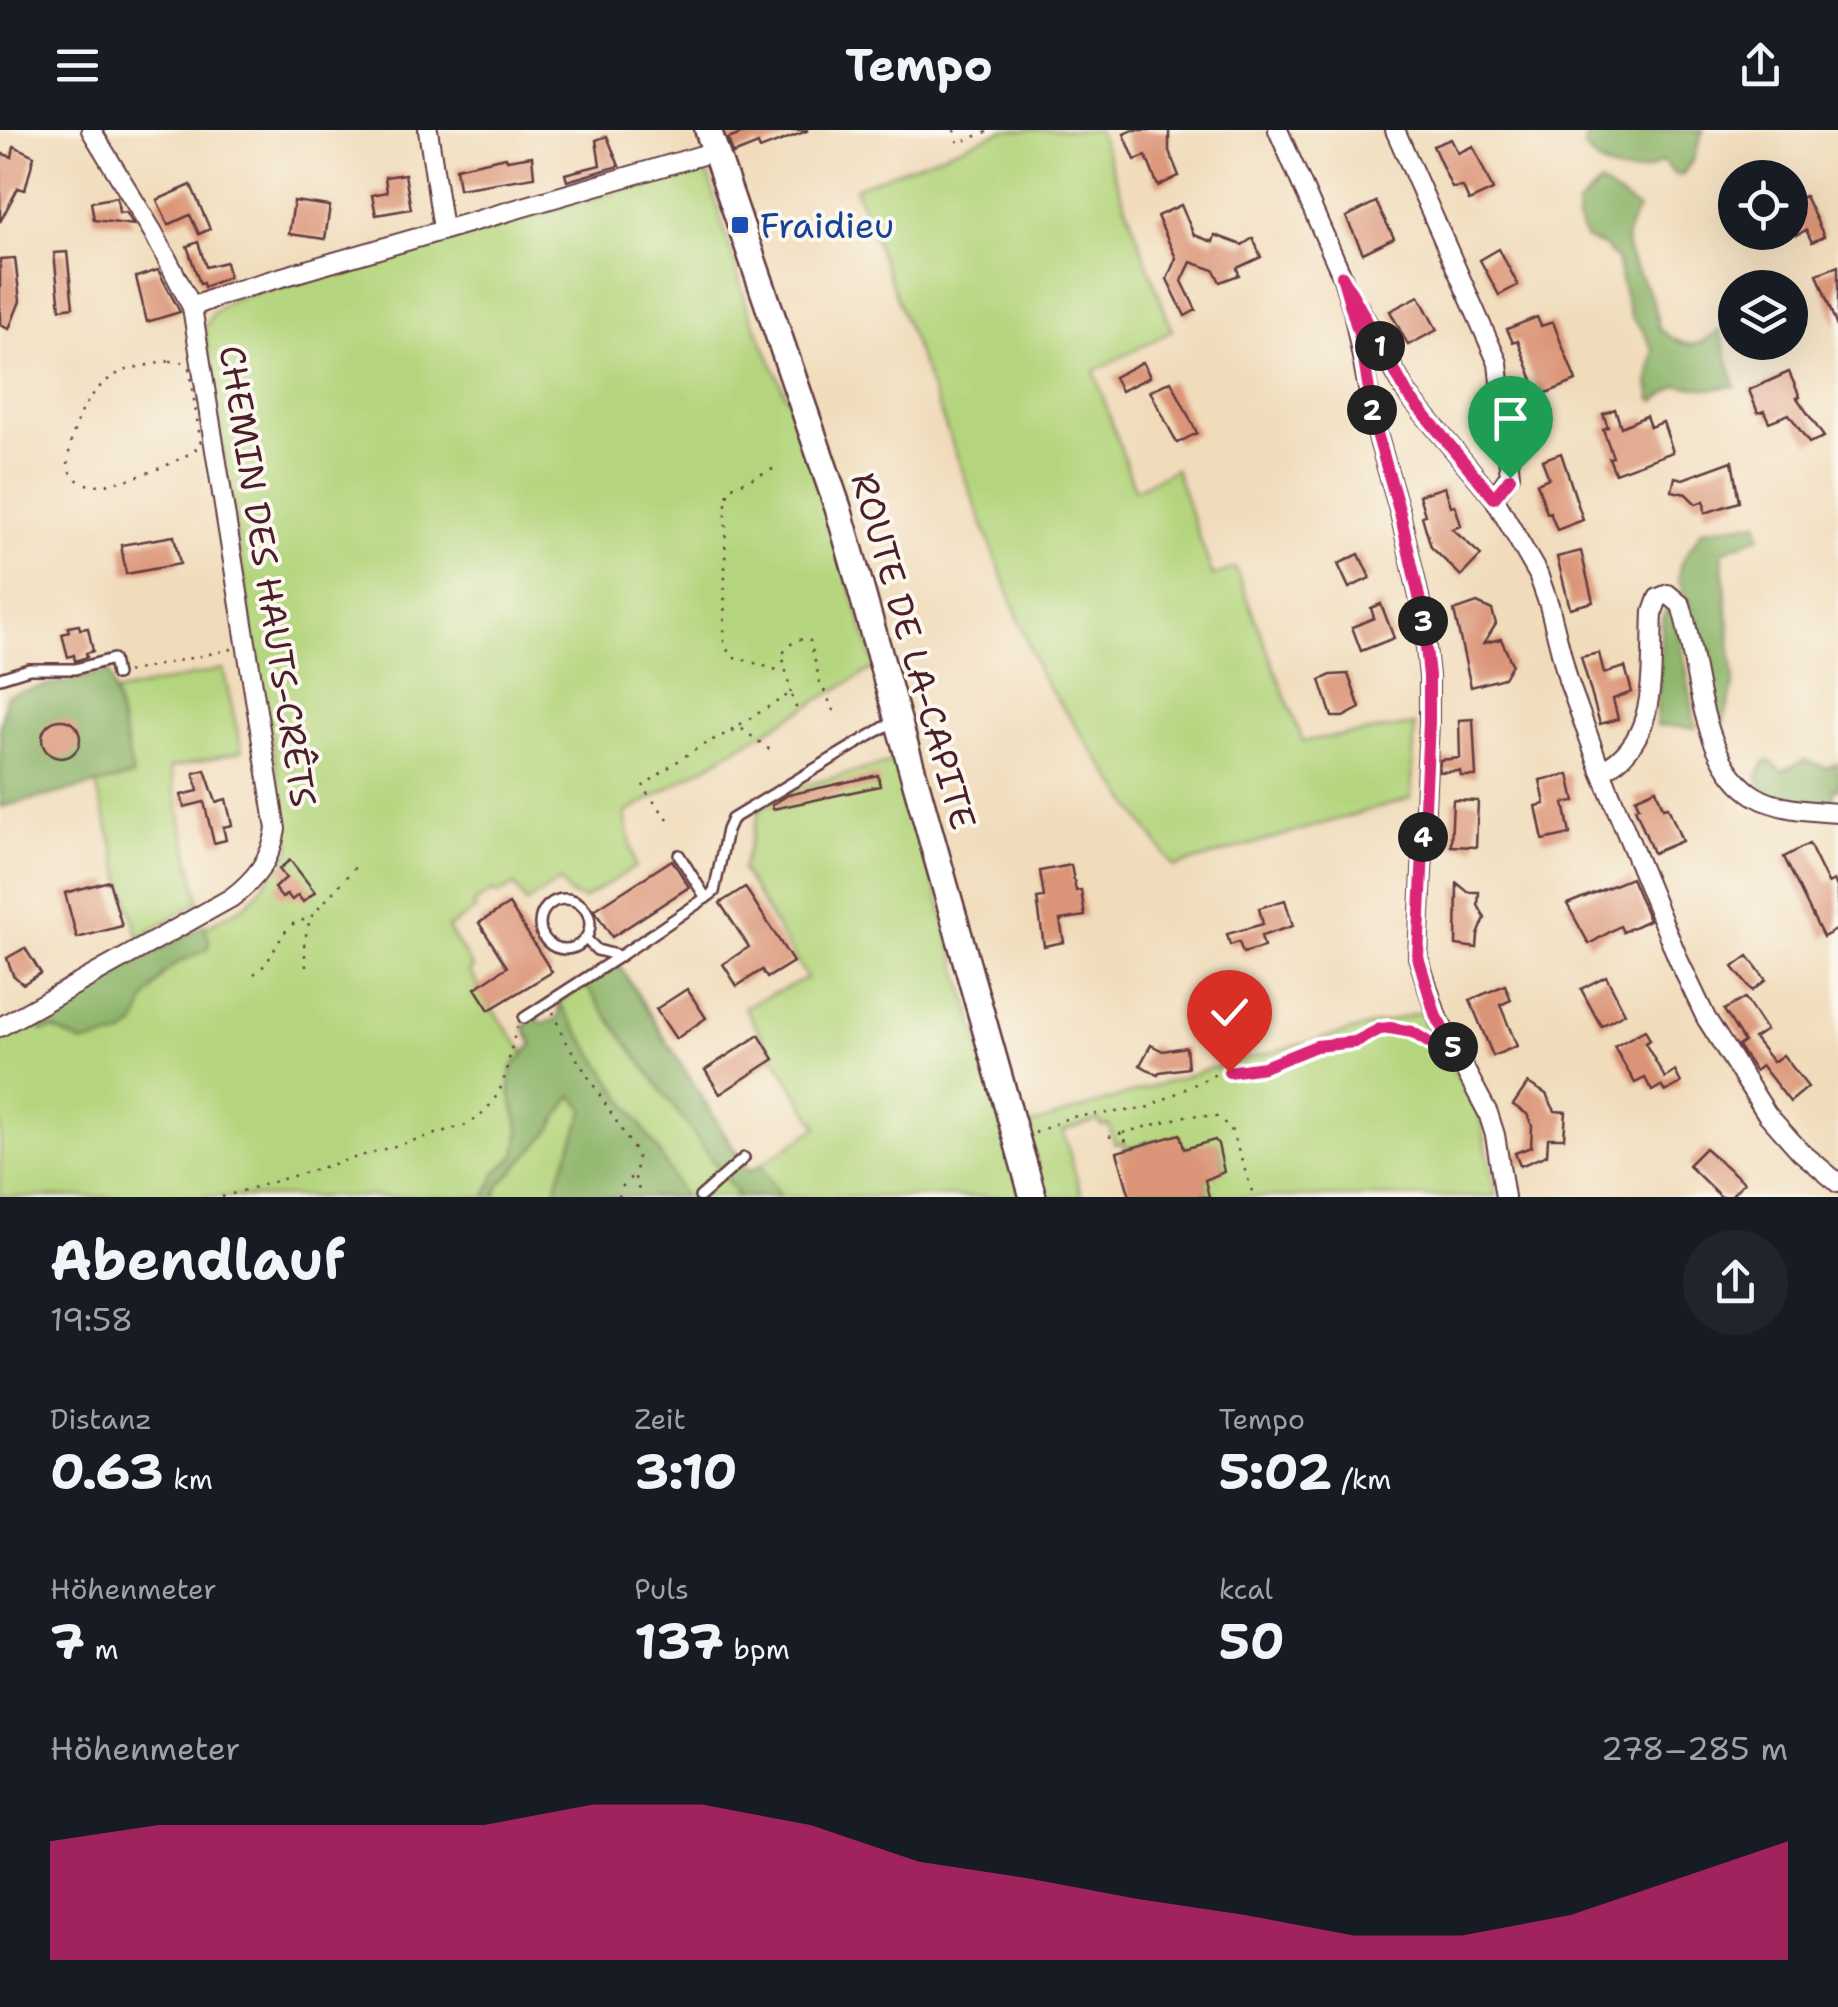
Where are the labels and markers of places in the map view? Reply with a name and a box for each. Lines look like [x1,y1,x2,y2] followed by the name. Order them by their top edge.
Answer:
[760,202,894,249] place label: Fraidieu
[729,214,751,236] marker: Fraidieu
[1355,321,1405,371] pin: 1
[1468,376,1553,479] pin
[1347,385,1397,435] pin: 2
[1398,596,1448,646] pin: 3
[1398,812,1448,862] pin: 4
[1187,970,1272,1073] pin
[1428,1022,1478,1072] pin: 5

